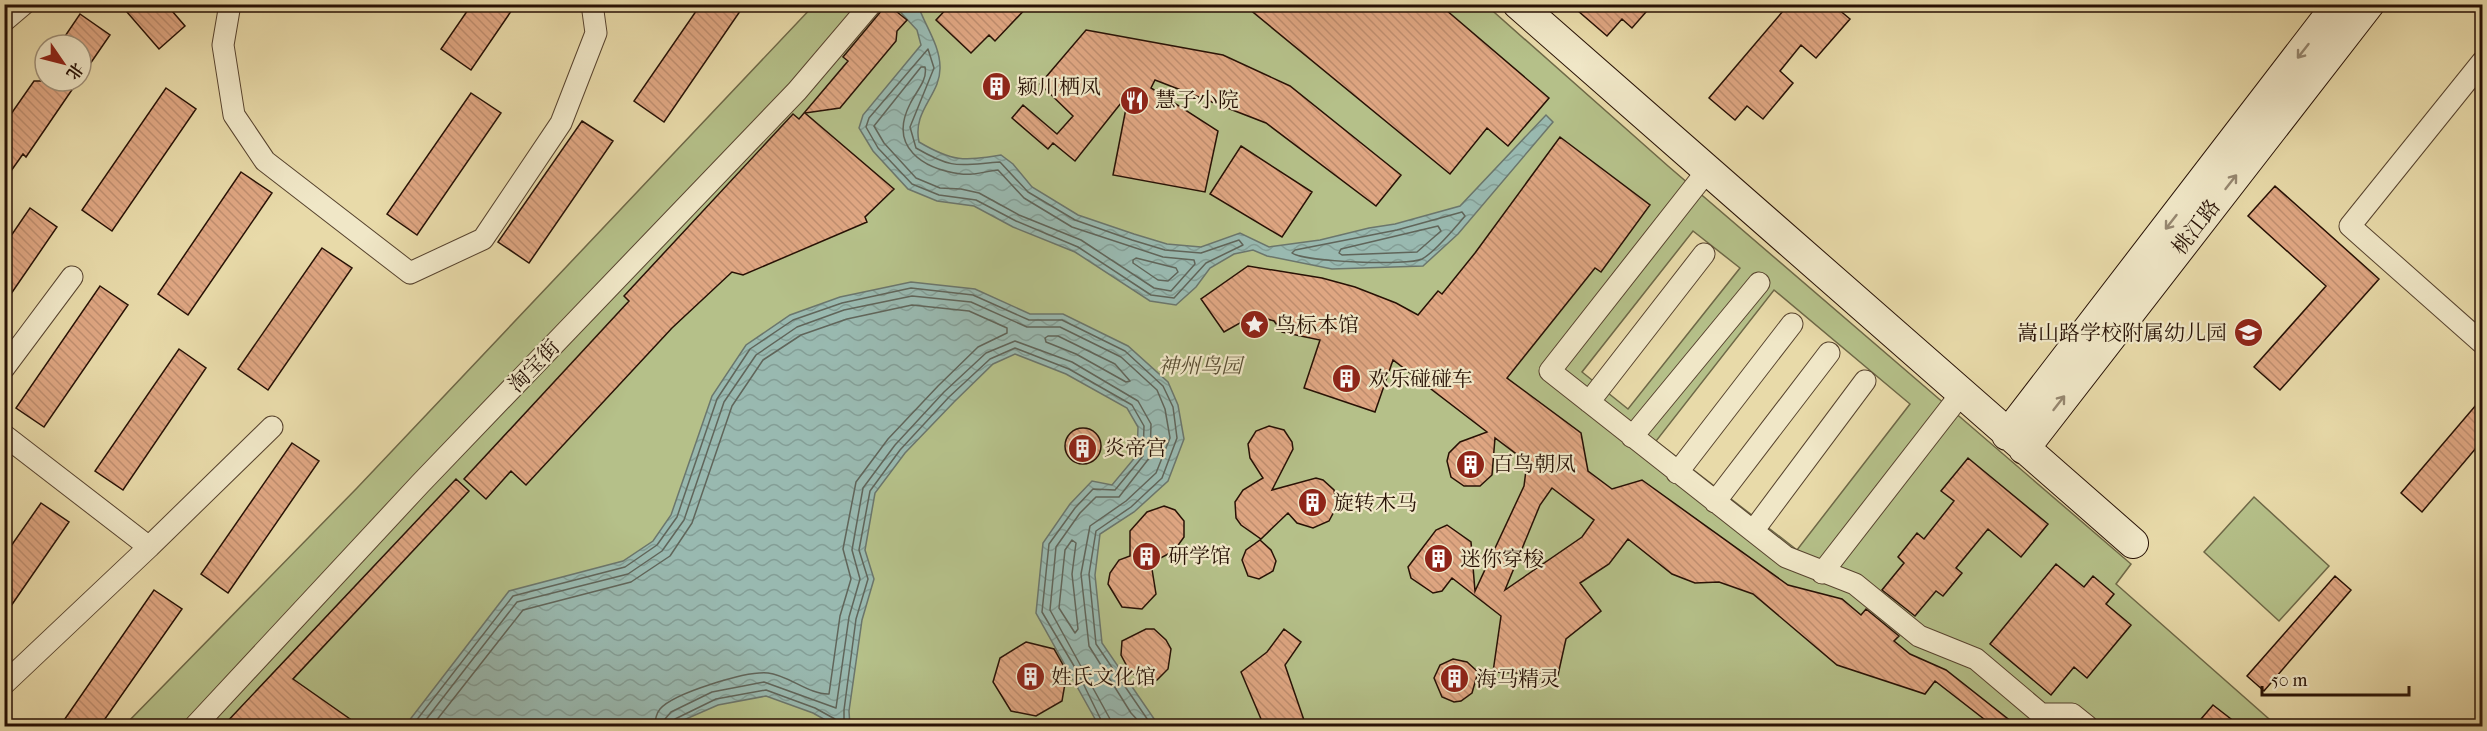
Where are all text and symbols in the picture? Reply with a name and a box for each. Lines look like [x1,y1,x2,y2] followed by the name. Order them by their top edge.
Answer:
[33,33,93,93] north arrow
[2296,43,2309,59] one-way arrow
[63,59,87,83] text: 北
[980,71,1012,103] building icon: 颍川栖凤
[1017,75,1101,99] place label: 颍川栖凤
[1118,84,1150,116] restaurant icon: 慧子小院
[1155,88,1239,112] place label: 慧子小院
[2224,175,2237,191] one-way arrow
[2167,195,2225,259] street label: 桃江路
[2164,214,2177,230] one-way arrow
[1238,309,1270,341] place icon: 鸟标本馆
[1275,313,1359,337] place label: 鸟标本馆
[2232,317,2264,349] school or university icon: 嵩山路学校附属幼儿园
[2017,321,2227,345] place label: 嵩山路学校附属幼儿园
[503,335,565,397] street label: 淘宝街
[1158,354,1245,378] park label: 神州鸟园
[1331,363,1363,395] building icon: 欢乐碰碰车
[1368,367,1473,391] place label: 欢乐碰碰车
[2053,395,2066,411] one-way arrow
[1067,432,1099,464] building icon: 炎帝宫
[1104,436,1167,460] place label: 炎帝宫
[1455,448,1487,480] building icon: 百鸟朝凤
[1492,452,1576,476] place label: 百鸟朝凤
[1296,487,1328,519] building icon: 旋转木马
[1333,491,1417,515] place label: 旋转木马
[1131,540,1163,572] building icon: 研学馆
[1423,543,1455,575] building icon: 迷你穿梭
[1168,544,1231,568] place label: 研学馆
[1460,547,1544,571] place label: 迷你穿梭
[2262,659,2409,697] scale bar
[1014,661,1046,693] building icon: 姓氏文化馆
[1439,663,1471,695] building icon: 海马精灵
[1051,665,1156,689] place label: 姓氏文化馆
[1476,667,1560,691] place label: 海马精灵
[2271,670,2308,691] text: 50 m

